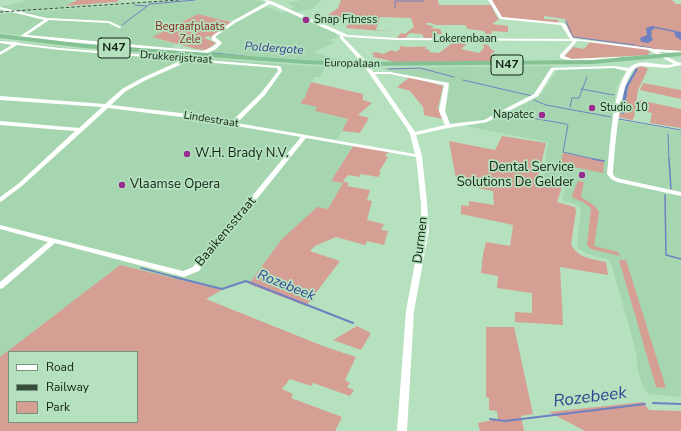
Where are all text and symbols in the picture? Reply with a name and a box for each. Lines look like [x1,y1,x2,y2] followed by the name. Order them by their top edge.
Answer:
[314,13,377,27] place label: Snap Fitness
[301,15,311,25] marker: Snap Fitness
[155,20,225,46] park label: Begraafplaats Zele
[433,32,497,46] street label: Lokerenbaan
[98,38,130,58] road number: N47
[244,40,304,58] water label: Poldergote
[139,49,213,67] street label: Drukkerijstraat
[491,55,523,75] road number: N47
[324,57,380,71] street label: Europalaan
[600,101,648,115] place label: Studio 10
[587,103,597,113] marker: Studio 10
[493,108,534,122] place label: Napatec
[183,109,239,131] street label: Lindestraat
[537,110,547,120] marker: Napatec
[195,146,289,162] place label: W.H. Brady N.V.
[182,149,192,159] marker: W.H. Brady N.V.
[457,160,574,191] place label: Dental Service Solutions De Gelder
[577,170,587,180] marker: Dental Service Solutions De Gelder
[130,177,220,193] place label: Vlaamse Opera
[117,180,127,190] marker: Vlaamse Opera
[192,194,260,270] street label: Baaikensstraat
[410,216,432,264] street label: Durmen
[255,267,317,305] water label: Rozebeek
[8,351,138,423] legend
[46,359,74,375] text: Road
[46,379,89,395] text: Railway
[552,383,628,413] water label: Rozebeek
[46,399,70,415] text: Park

